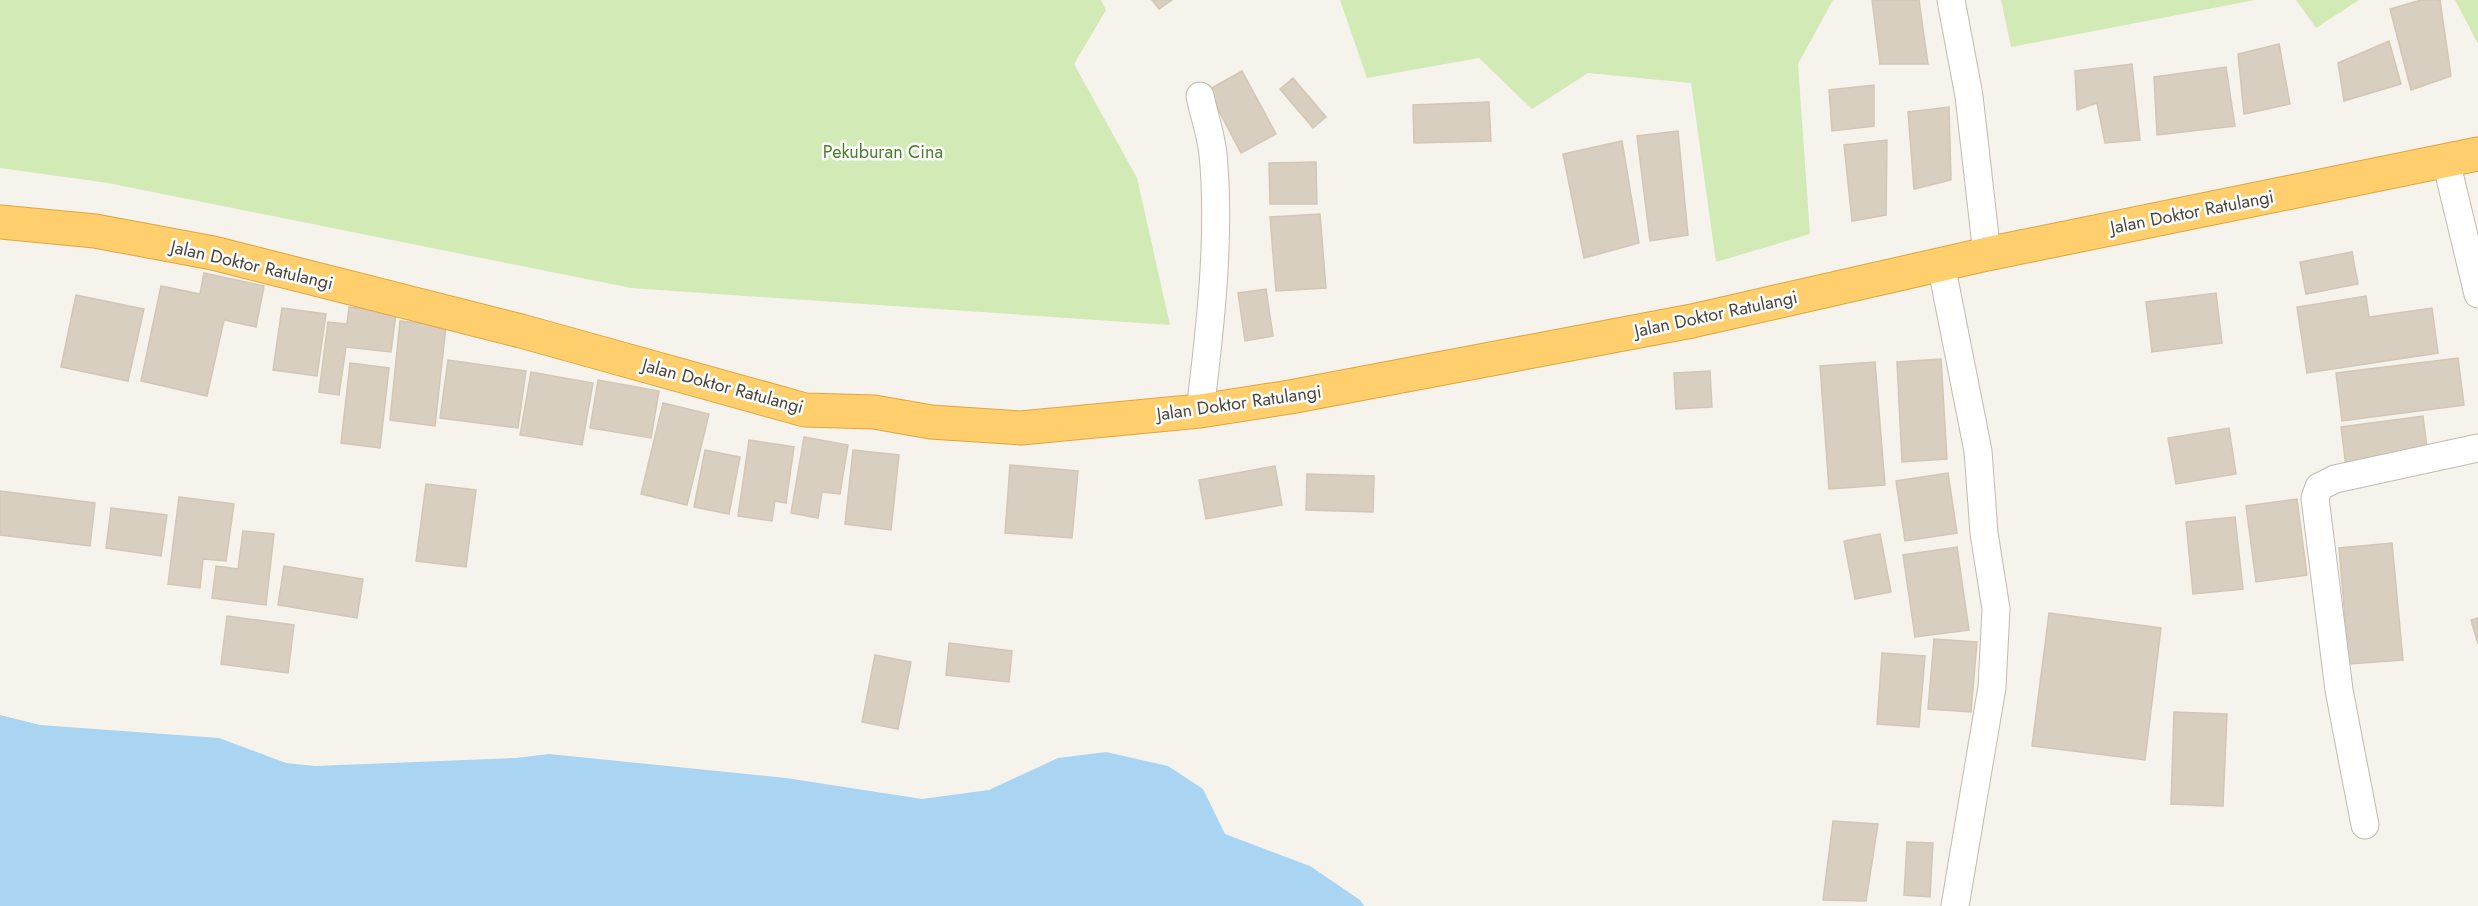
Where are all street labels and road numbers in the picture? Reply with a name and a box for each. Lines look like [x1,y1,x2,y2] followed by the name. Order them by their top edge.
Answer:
[2106,183,2276,241] street label: Jalan Doktor Ratulangi
[166,233,336,296] street label: Jalan Doktor Ratulangi
[1630,284,1800,344] street label: Jalan Doktor Ratulangi
[638,351,807,420] street label: Jalan Doktor Ratulangi
[1153,379,1323,428] street label: Jalan Doktor Ratulangi

